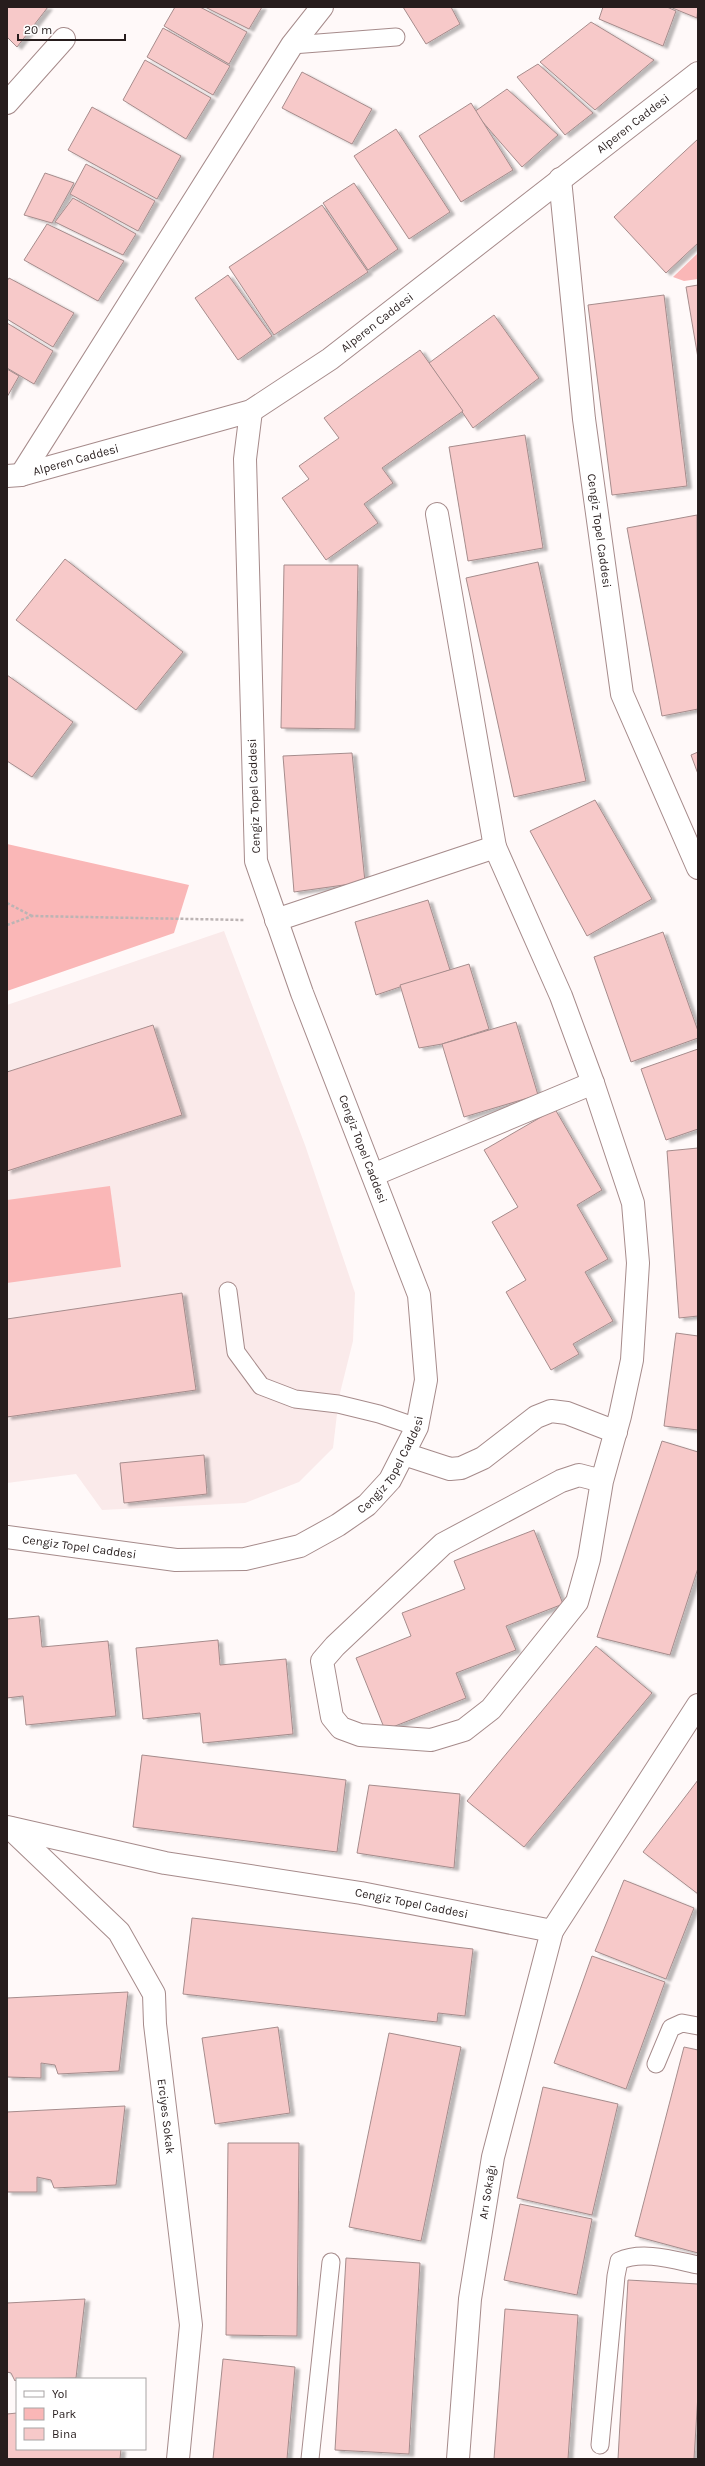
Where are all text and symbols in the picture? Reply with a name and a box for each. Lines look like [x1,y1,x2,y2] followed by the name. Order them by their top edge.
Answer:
[18,16,125,42] scale bar
[24,23,52,37] text: 20 m
[594,91,672,156] street label: Alperen Caddesi
[338,290,416,355] street label: Alperen Caddesi
[31,441,120,478] street label: Alperen Caddesi
[585,473,614,589] street label: Cengiz Topel Caddesi
[245,738,263,854] street label: Cengiz Topel Caddesi
[336,1093,390,1205] street label: Cengiz Topel Caddesi
[355,1415,426,1517] street label: Cengiz Topel Caddesi
[21,1532,137,1562] street label: Cengiz Topel Caddesi
[354,1885,469,1921] street label: Cengiz Topel Caddesi
[155,2078,178,2155] street label: Erciyes Sokak
[476,2163,499,2220] street label: Arı Sokağı
[16,2378,146,2450] legend
[52,2387,68,2401] text: Yol
[52,2407,77,2421] text: Park
[52,2427,77,2441] text: Bina

